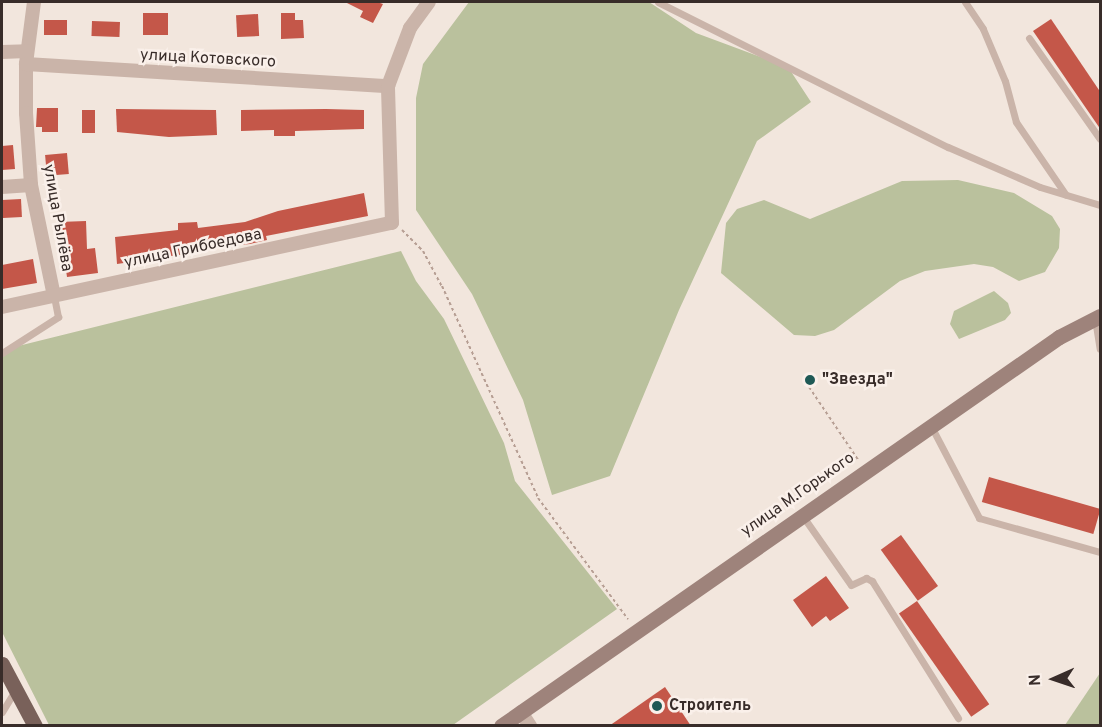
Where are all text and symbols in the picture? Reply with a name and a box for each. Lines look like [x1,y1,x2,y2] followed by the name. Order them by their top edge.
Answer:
[140,46,276,72] street label: улица Котовского
[38,163,76,273] street label: улица Рылёва
[122,225,264,273] street label: улица Грибоедова
[822,370,893,390] place label: "Звезда"
[803,373,817,387] marker: "Звезда"
[738,449,858,541] street label: улица М.Горького
[1024,649,1084,709] north arrow
[1026,674,1046,686] text: N
[669,696,751,716] place label: Строитель
[650,699,664,713] marker: Строитель

